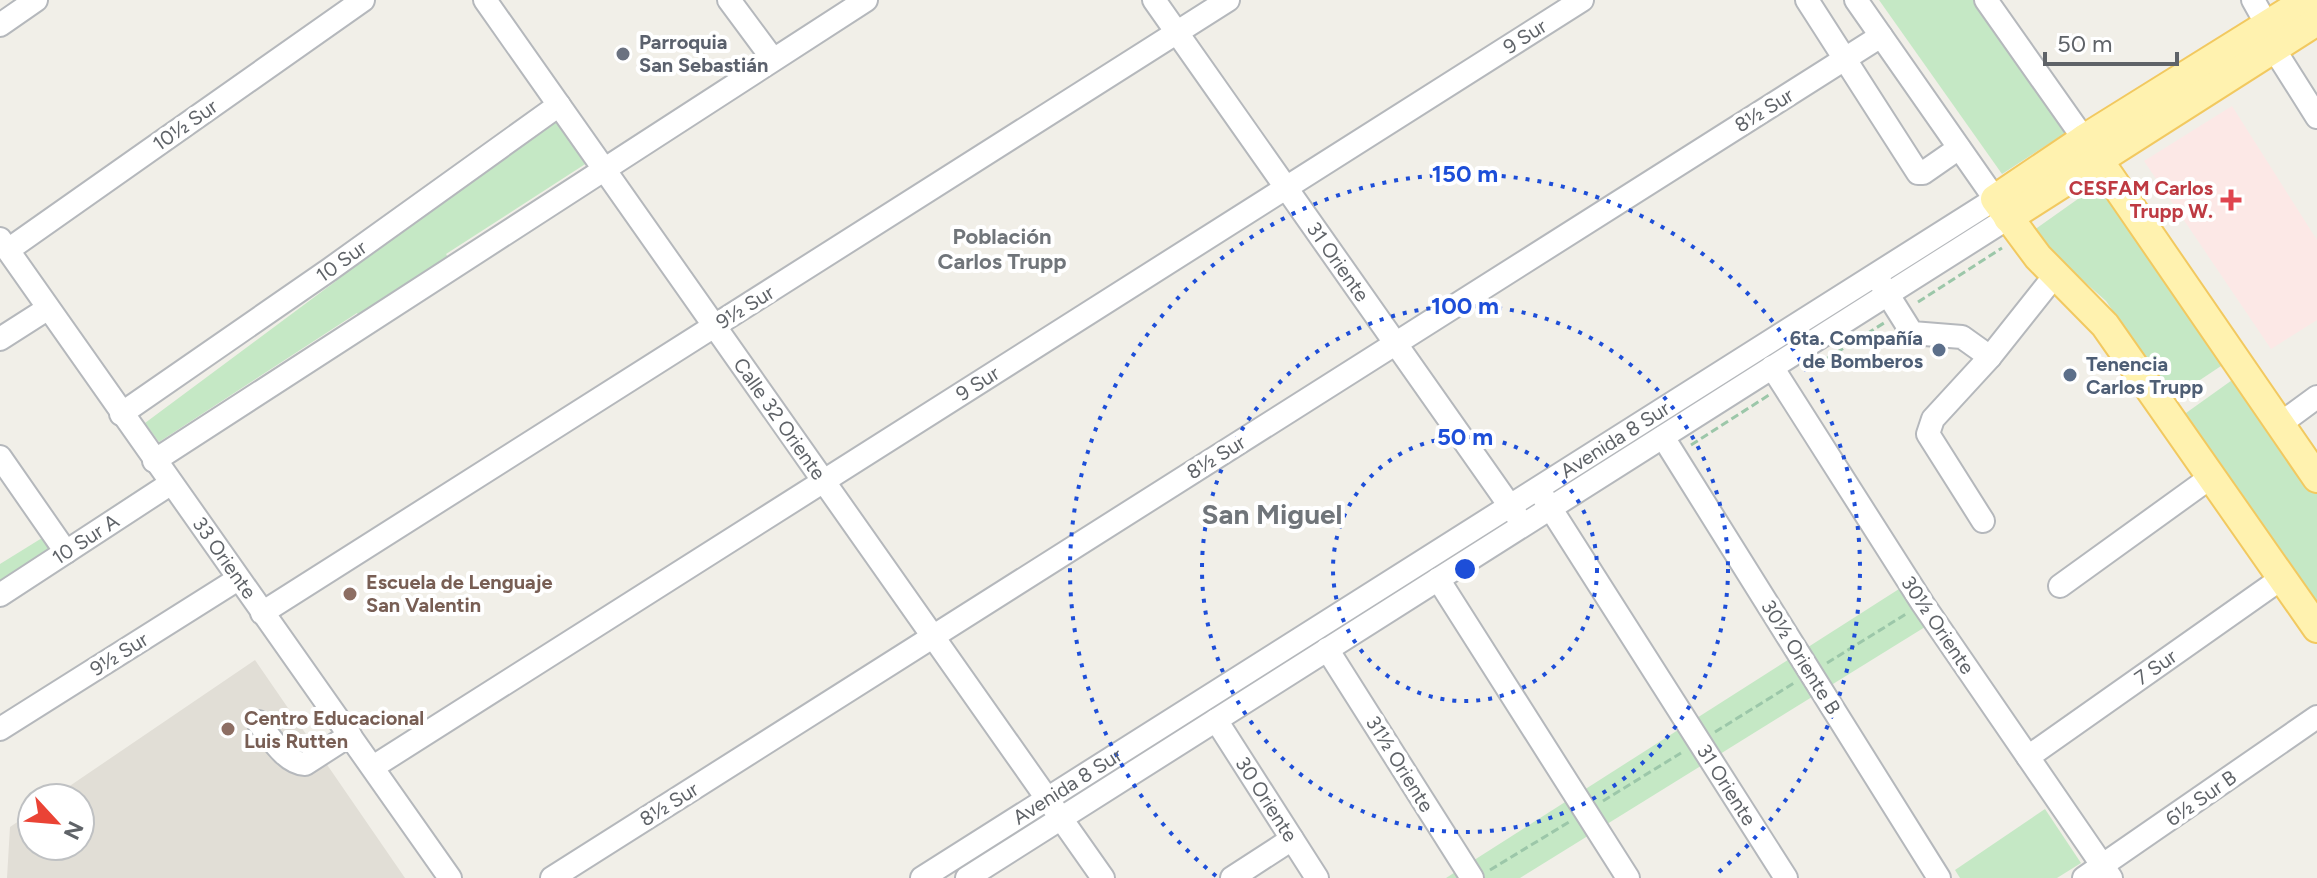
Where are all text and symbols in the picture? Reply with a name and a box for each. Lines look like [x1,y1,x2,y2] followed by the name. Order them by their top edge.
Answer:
[1499,14,1551,59] street label: 9 Sur
[2045,16,2177,66] scale bar
[2057,29,2113,58] text: 50 m
[639,30,768,77] place label: Parroquia San Sebastián
[614,45,632,63] marker: Parroquia San Sebastián
[1730,83,1798,137] street label: 8½ Sur
[148,94,222,156] street label: 10½ Sur
[1432,159,1498,188] text: 150 m
[2069,176,2213,223] place label: CESFAM Carlos Trupp W.
[2220,189,2242,211] marker: CESFAM Carlos Trupp W.
[1302,217,1374,306] street label: 31 Oriente
[938,223,1067,275] district label: Población Carlos Trupp
[311,235,371,287] street label: 10 Sur
[712,280,779,334] street label: 9½ Sur
[1431,291,1499,320] text: 100 m
[1790,326,1923,373] place label: 6ta. Compañía de Bomberos
[1930,341,1948,359] marker: 6ta. Compañía de Bomberos
[2086,352,2203,399] place label: Tenencia Carlos Trupp
[728,353,831,484] street label: Calle 32 Oriente
[952,361,1004,406] street label: 9 Sur
[2061,366,2079,384] marker: Tenencia Carlos Trupp
[1556,396,1674,483] street label: Avenida 8 Sur
[1437,422,1493,451] text: 50 m
[1182,430,1250,484] street label: 8½ Sur
[1202,497,1342,531] district label: San Miguel
[48,509,124,570] street label: 10 Sur A
[188,512,262,603] street label: 33 Oriente
[1451,555,1479,583] centre of rings
[366,570,553,617] place label: Escuela de Lenguaje San Valentin
[1896,571,1980,679] street label: 30½ Oriente
[341,585,359,603] marker: Escuela de Lenguaje San Valentin
[1756,595,1846,719] street label: 30½ Oriente B
[86,627,153,681] street label: 9½ Sur
[2130,644,2181,690] street label: 7 Sur
[244,706,424,753] place label: Centro Educacional Luis Rutten
[1361,712,1439,817] street label: 31½ Oriente
[219,720,237,738] marker: Centro Educacional Luis Rutten
[1692,740,1761,830] street label: 31 Oriente
[1008,742,1127,829] street label: Avenida 8 Sur
[1231,752,1303,846] street label: 30 Oriente
[2161,765,2241,831] street label: 6½ Sur B
[635,777,703,831] street label: 8½ Sur
[16,782,96,862] north arrow
[58,817,89,844] text: N

